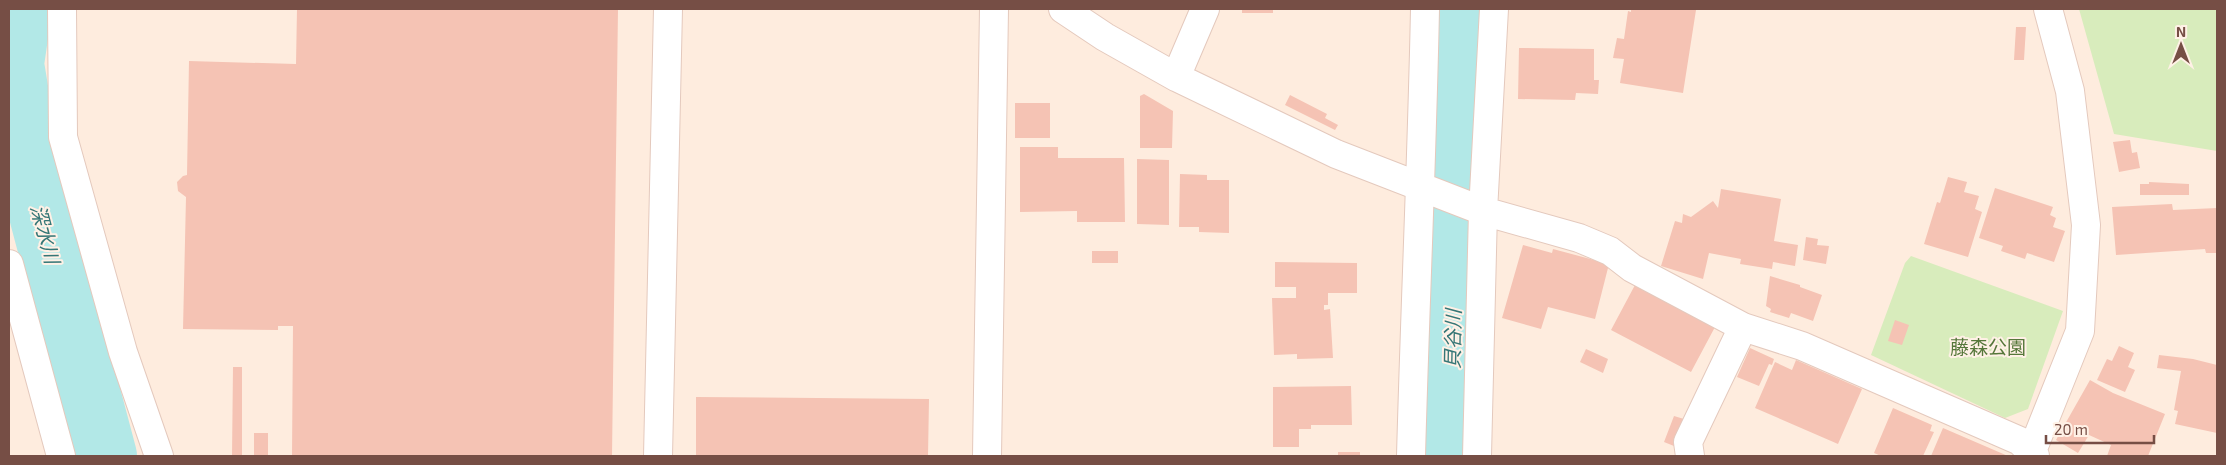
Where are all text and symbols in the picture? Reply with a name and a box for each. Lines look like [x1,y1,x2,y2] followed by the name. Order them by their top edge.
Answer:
[2156,20,2206,70] north arrow
[2176,23,2186,40] text: N
[27,202,66,268] water label: 深水川
[1439,307,1465,369] water label: 貝谷川
[1950,335,2026,358] park label: 藤森公園
[2046,412,2154,444] scale bar
[2054,420,2088,438] text: 20 m

